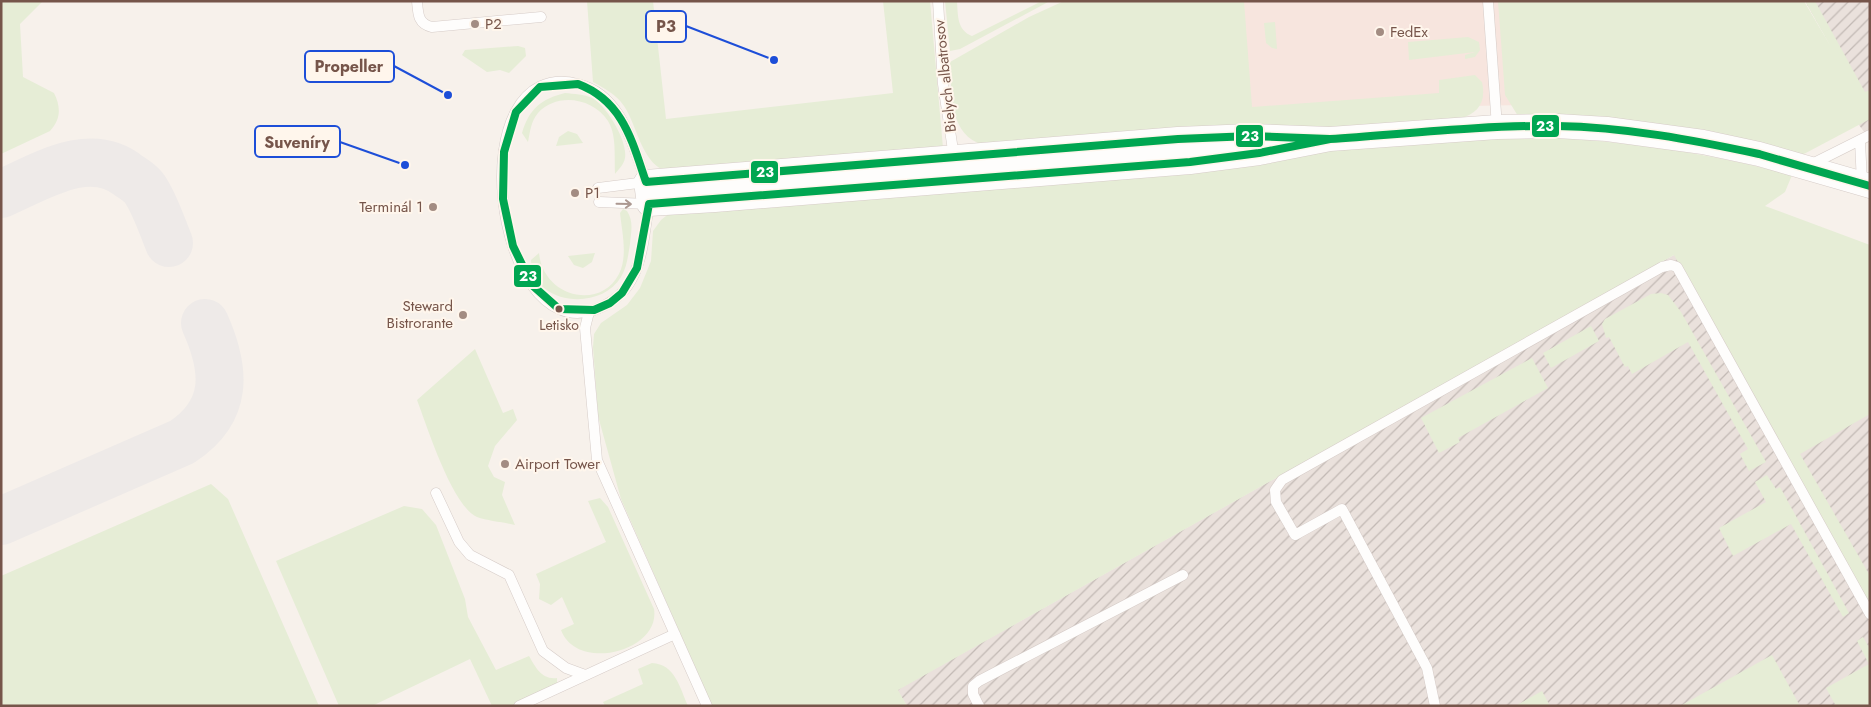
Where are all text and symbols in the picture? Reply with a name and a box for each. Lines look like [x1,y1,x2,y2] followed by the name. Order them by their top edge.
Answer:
[646,11,686,42] callout: P3
[485,13,502,35] place label: P2
[656,15,676,38] text: P3
[469,18,481,30] marker: P2
[928,18,962,133] street label: Bielych albatrosov
[1390,21,1429,43] place label: FedEx
[1374,26,1386,38] marker: FedEx
[305,51,394,82] callout: Propeller
[315,55,384,78] text: Propeller
[1531,114,1560,138] line badge: 23
[1536,116,1554,136] text: 23
[1235,124,1264,148] line badge: 23
[255,126,340,157] callout: Suveníry
[1241,126,1259,146] text: 23
[264,131,330,154] text: Suveníry
[750,160,779,184] line badge: 23
[756,162,774,182] text: 23
[585,182,600,204] place label: P1
[569,187,581,199] marker: P1
[359,196,423,218] place label: Terminál 1
[616,199,632,208] one-way arrow
[427,201,439,213] marker: Terminál 1
[513,264,542,288] line badge: 23
[519,266,537,286] text: 23
[386,295,453,334] place label: Steward Bistrorante
[554,304,564,314] marker: Letisko
[457,309,469,321] marker: Steward Bistrorante
[539,315,579,335] place label: Letisko
[515,453,601,475] place label: Airport Tower
[499,458,511,470] marker: Airport Tower

